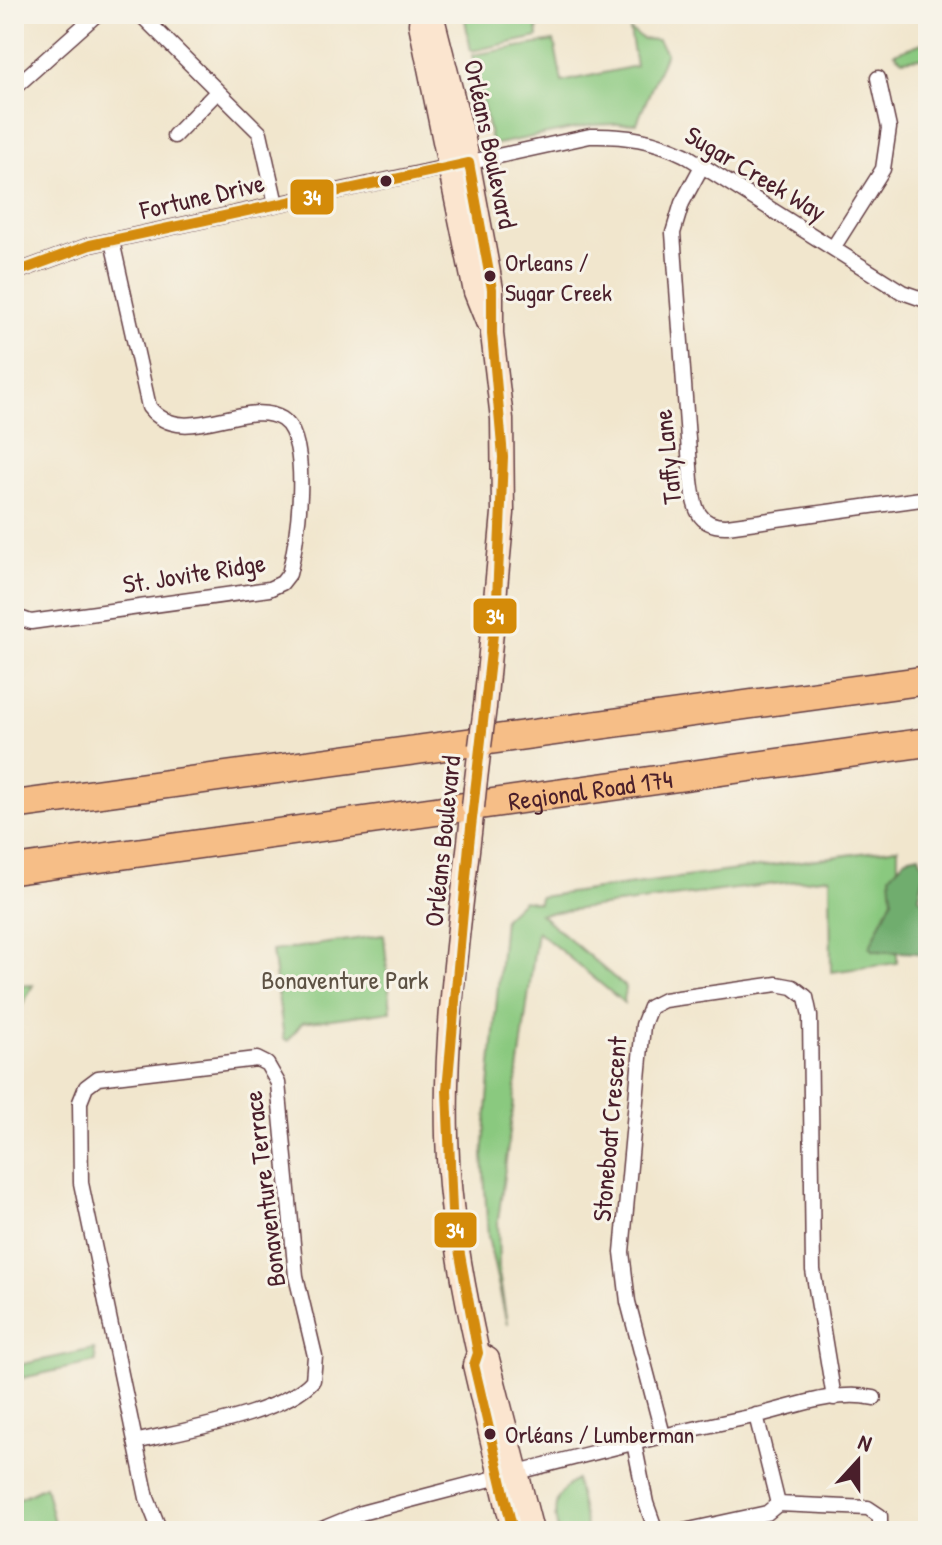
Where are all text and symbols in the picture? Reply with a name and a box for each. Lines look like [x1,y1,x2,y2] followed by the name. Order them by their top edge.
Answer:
[456,56,526,232] street label: Orléans Boulevard
[679,117,833,229] street label: Sugar Creek Way
[135,165,268,228] street label: Fortune Drive
[378,173,394,189] unlabelled marker
[289,178,335,216] line badge: 34
[303,182,321,212] text: 34
[505,246,612,308] place label: Orleans / Sugar Creek
[482,268,498,284] marker: Orleans / Sugar Creek
[645,408,689,506] street label: Taffy Lane
[120,544,268,602] street label: St. Jovite Ridge
[472,597,518,635] line badge: 34
[486,601,504,631] text: 34
[416,754,468,928] street label: Orléans Boulevard
[506,760,675,818] street label: Regional Road 174
[261,962,429,997] park label: Bonaventure Park
[583,1034,635,1223] street label: Stoneboat Crescent
[235,1089,293,1289] street label: Bonaventure Terrace
[433,1211,478,1249] line badge: 34
[446,1215,464,1245] text: 34
[505,1418,694,1450] place label: Orléans / Lumberman
[818,1421,898,1501] north arrow
[482,1426,498,1442] marker: Orléans / Lumberman
[854,1426,876,1459] text: N

